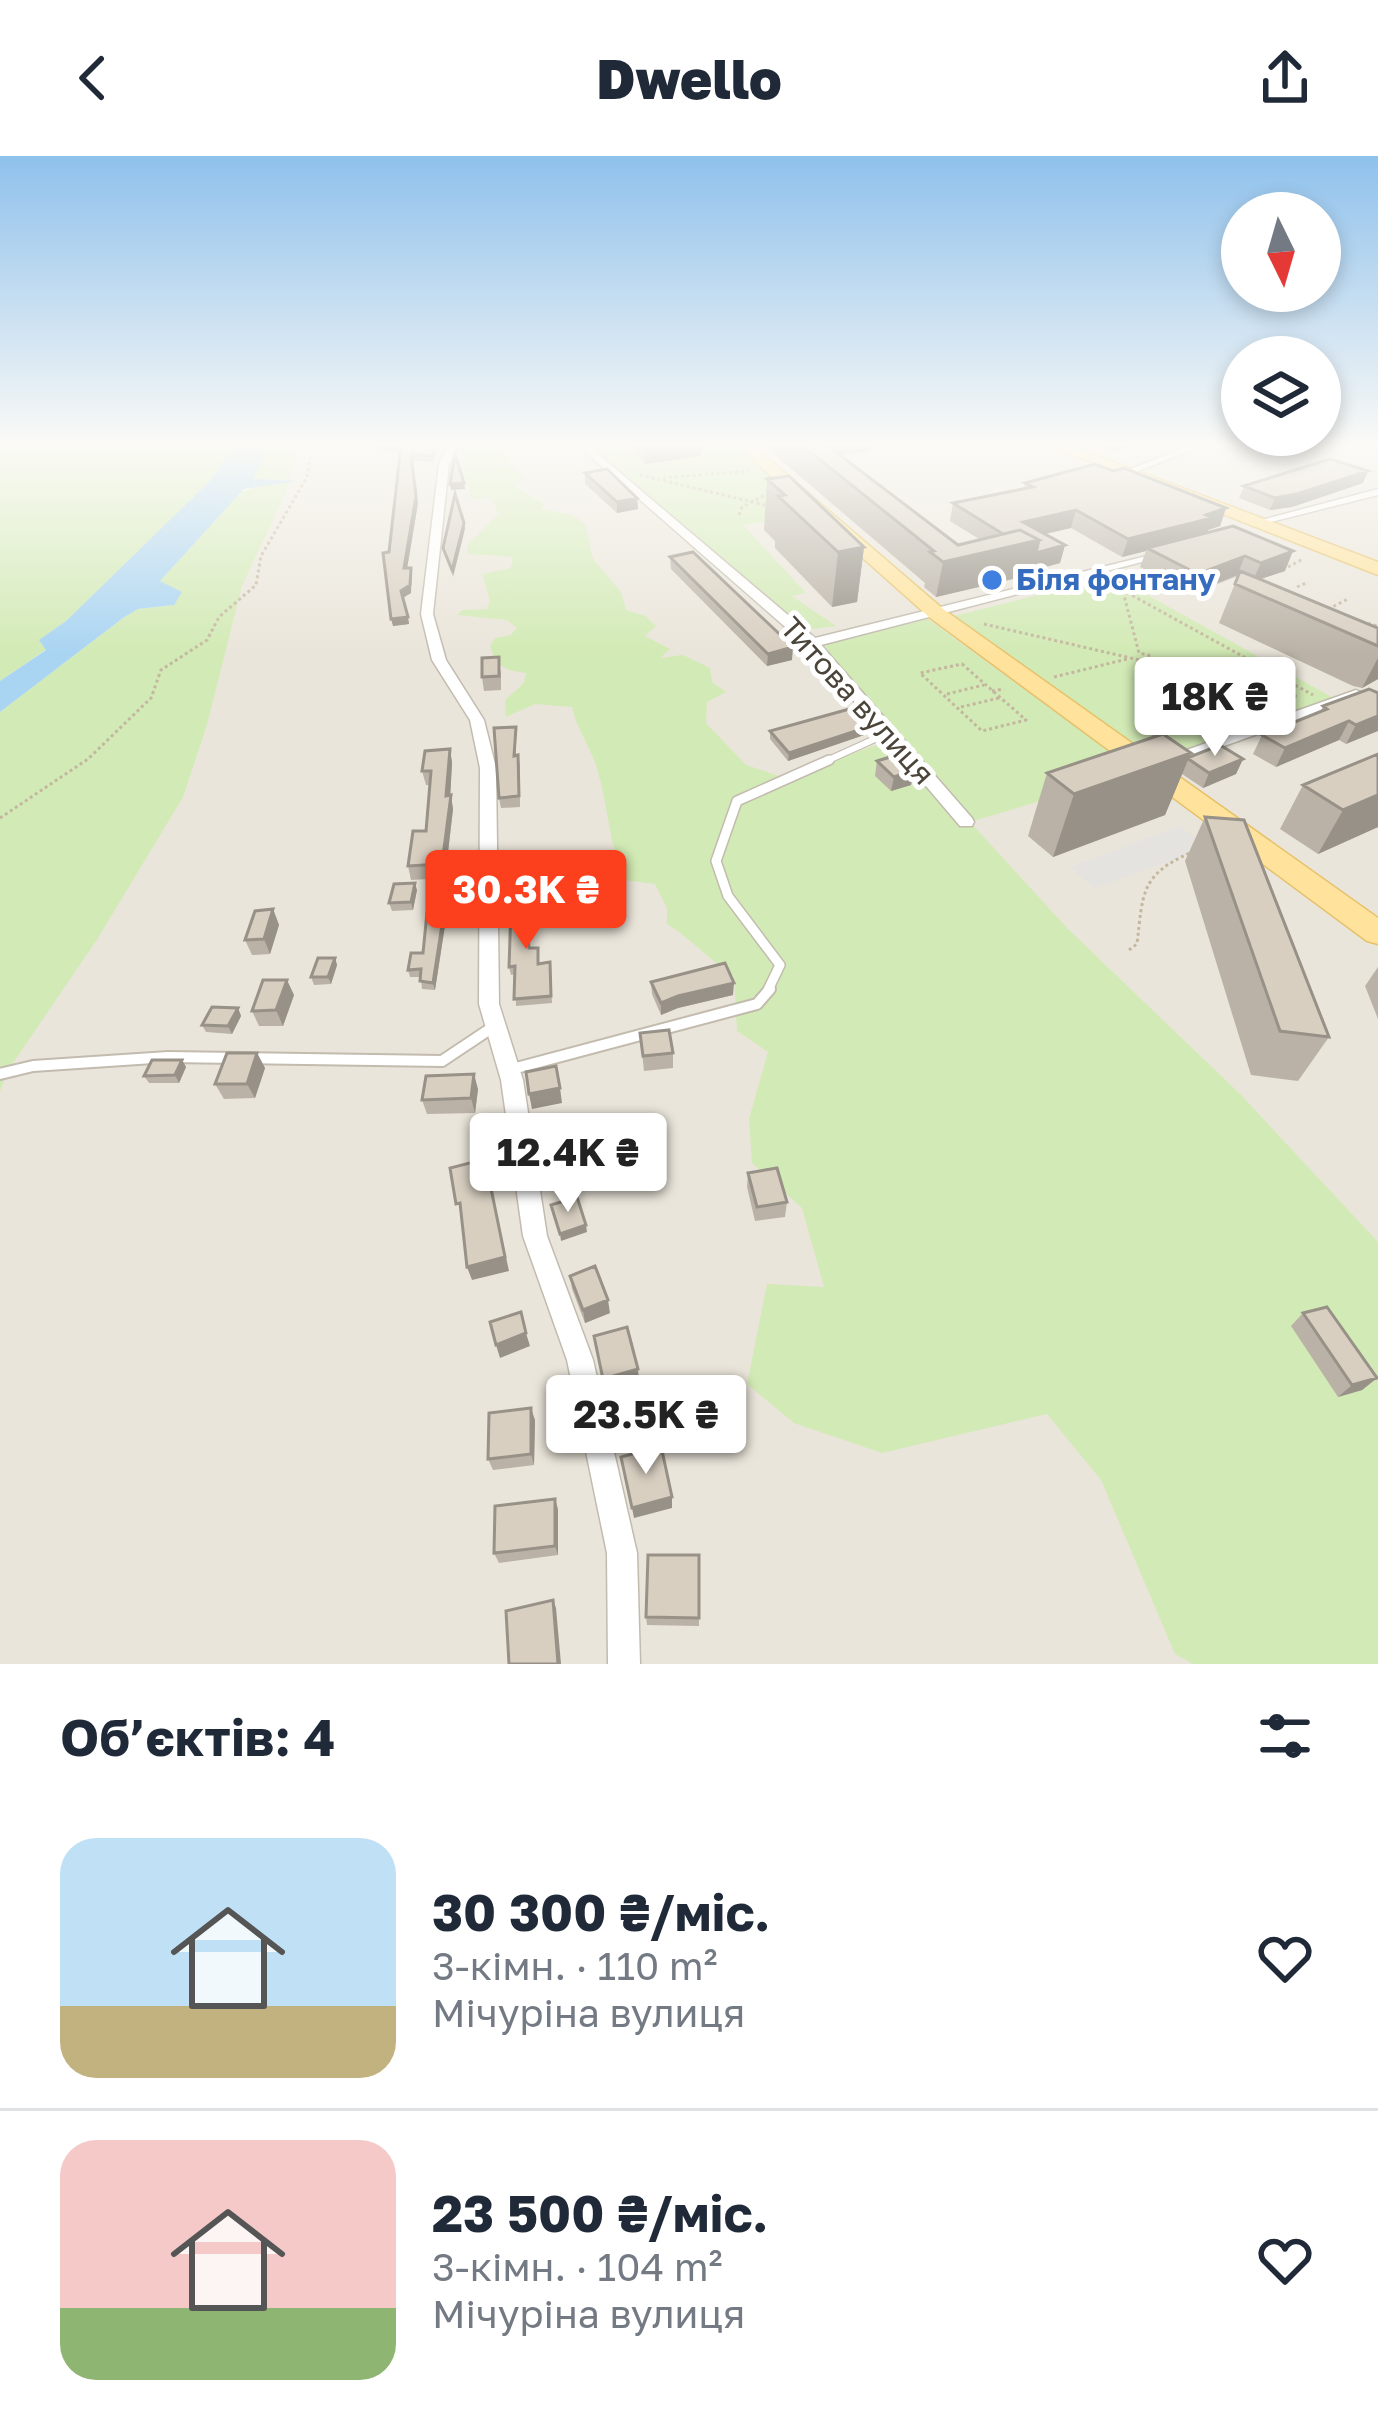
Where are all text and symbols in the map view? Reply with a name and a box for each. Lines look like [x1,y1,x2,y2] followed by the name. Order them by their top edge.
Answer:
[60,45,126,111] icon: back
[1252,45,1318,111] icon: share
[596,46,782,111] text: Dwello
[1221,192,1341,312] north arrow
[1221,192,1341,456] map controls
[1221,336,1341,456] button: layers
[1016,561,1216,597] place label: Біля фонтану
[979,567,1005,593] marker: Біля фонтану
[773,609,942,791] street label: Титова вулиця
[1131,657,1299,759] pin: 18K ₴
[1162,672,1268,719] text: 18K ₴
[415,850,637,952] pin: 30.3K ₴
[452,865,600,912] text: 30.3K ₴
[457,1113,679,1215] pin: 12.4K ₴
[497,1128,639,1175] text: 12.4K ₴
[535,1375,757,1477] pin: 23.5K ₴
[573,1390,719,1437] text: 23.5K ₴
[1252,1703,1318,1769] icon: filters
[60,1706,335,1767] text: Об’єктів: 4
[432,1881,770,1942] text: 30 300 ₴/міс.
[156,1886,300,2030] icon: home
[1252,1925,1318,1991] icon: heart
[432,1942,718,1989] text: 3-кімн. · 110 m²
[432,1989,745,2036] text: Мічуріна вулиця
[432,2182,768,2243] text: 23 500 ₴/міс.
[156,2188,300,2332] icon: home
[1252,2227,1318,2293] icon: heart
[432,2243,722,2290] text: 3-кімн. · 104 m²
[432,2290,745,2337] text: Мічуріна вулиця

